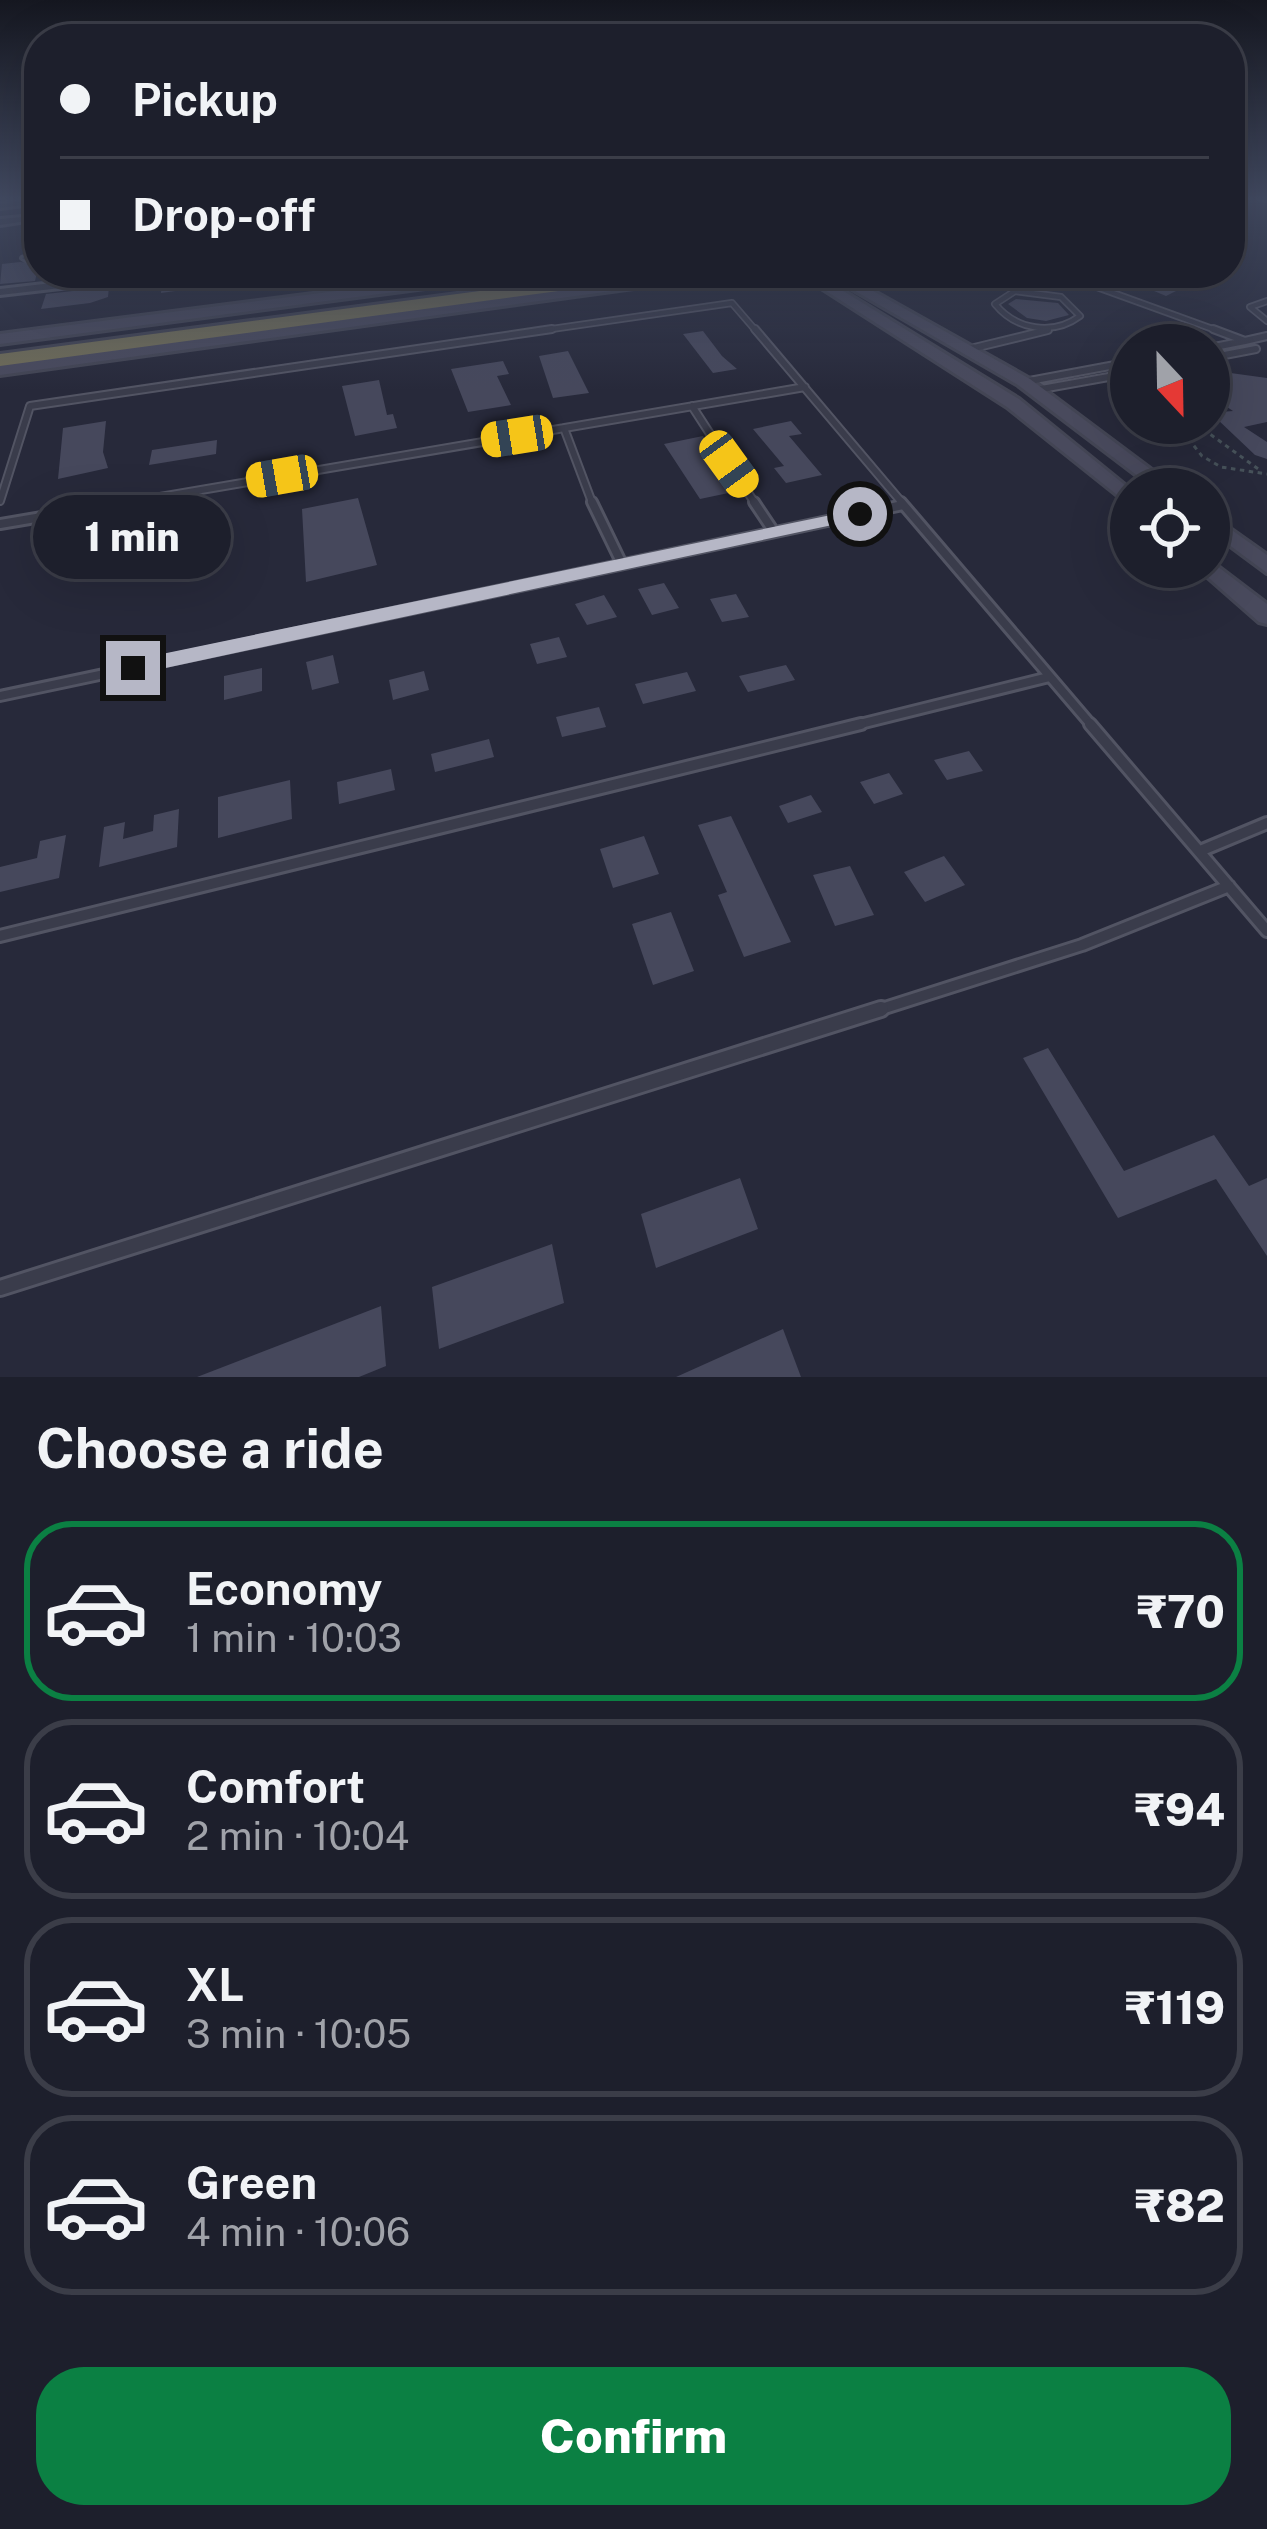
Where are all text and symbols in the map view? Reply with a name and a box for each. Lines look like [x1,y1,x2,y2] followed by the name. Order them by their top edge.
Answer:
[132,73,278,126] text: Pickup
[132,188,315,241] text: Drop-off
[1110,324,1230,444] north arrow
[1110,324,1230,588] map controls
[479,413,555,459] car
[693,424,765,504] car
[243,452,321,500] car
[1110,468,1230,588] button: locate
[833,487,887,541] route start
[34,494,232,578] callout: 1 min
[84,514,180,560] text: 1 min
[106,641,160,695] route end
[36,1417,384,1480] text: Choose a ride
[42,1557,150,1665] icon: car
[186,1562,382,1615] text: Economy
[1137,1585,1225,1638] text: ₹70
[186,1615,402,1661] text: 1 min · 10:03
[42,1755,150,1863] icon: car
[186,1760,365,1813] text: Comfort
[1135,1783,1225,1836] text: ₹94
[186,1813,409,1859] text: 2 min · 10:04
[42,1953,150,2061] icon: car
[186,1958,244,2011] text: XL
[1125,1981,1225,2034] text: ₹119
[186,2011,411,2057] text: 3 min · 10:05
[42,2151,150,2259] icon: car
[186,2156,317,2209] text: Green
[1135,2179,1225,2232] text: ₹82
[186,2209,410,2255] text: 4 min · 10:06
[36,2367,1231,2505] button: Confirm

